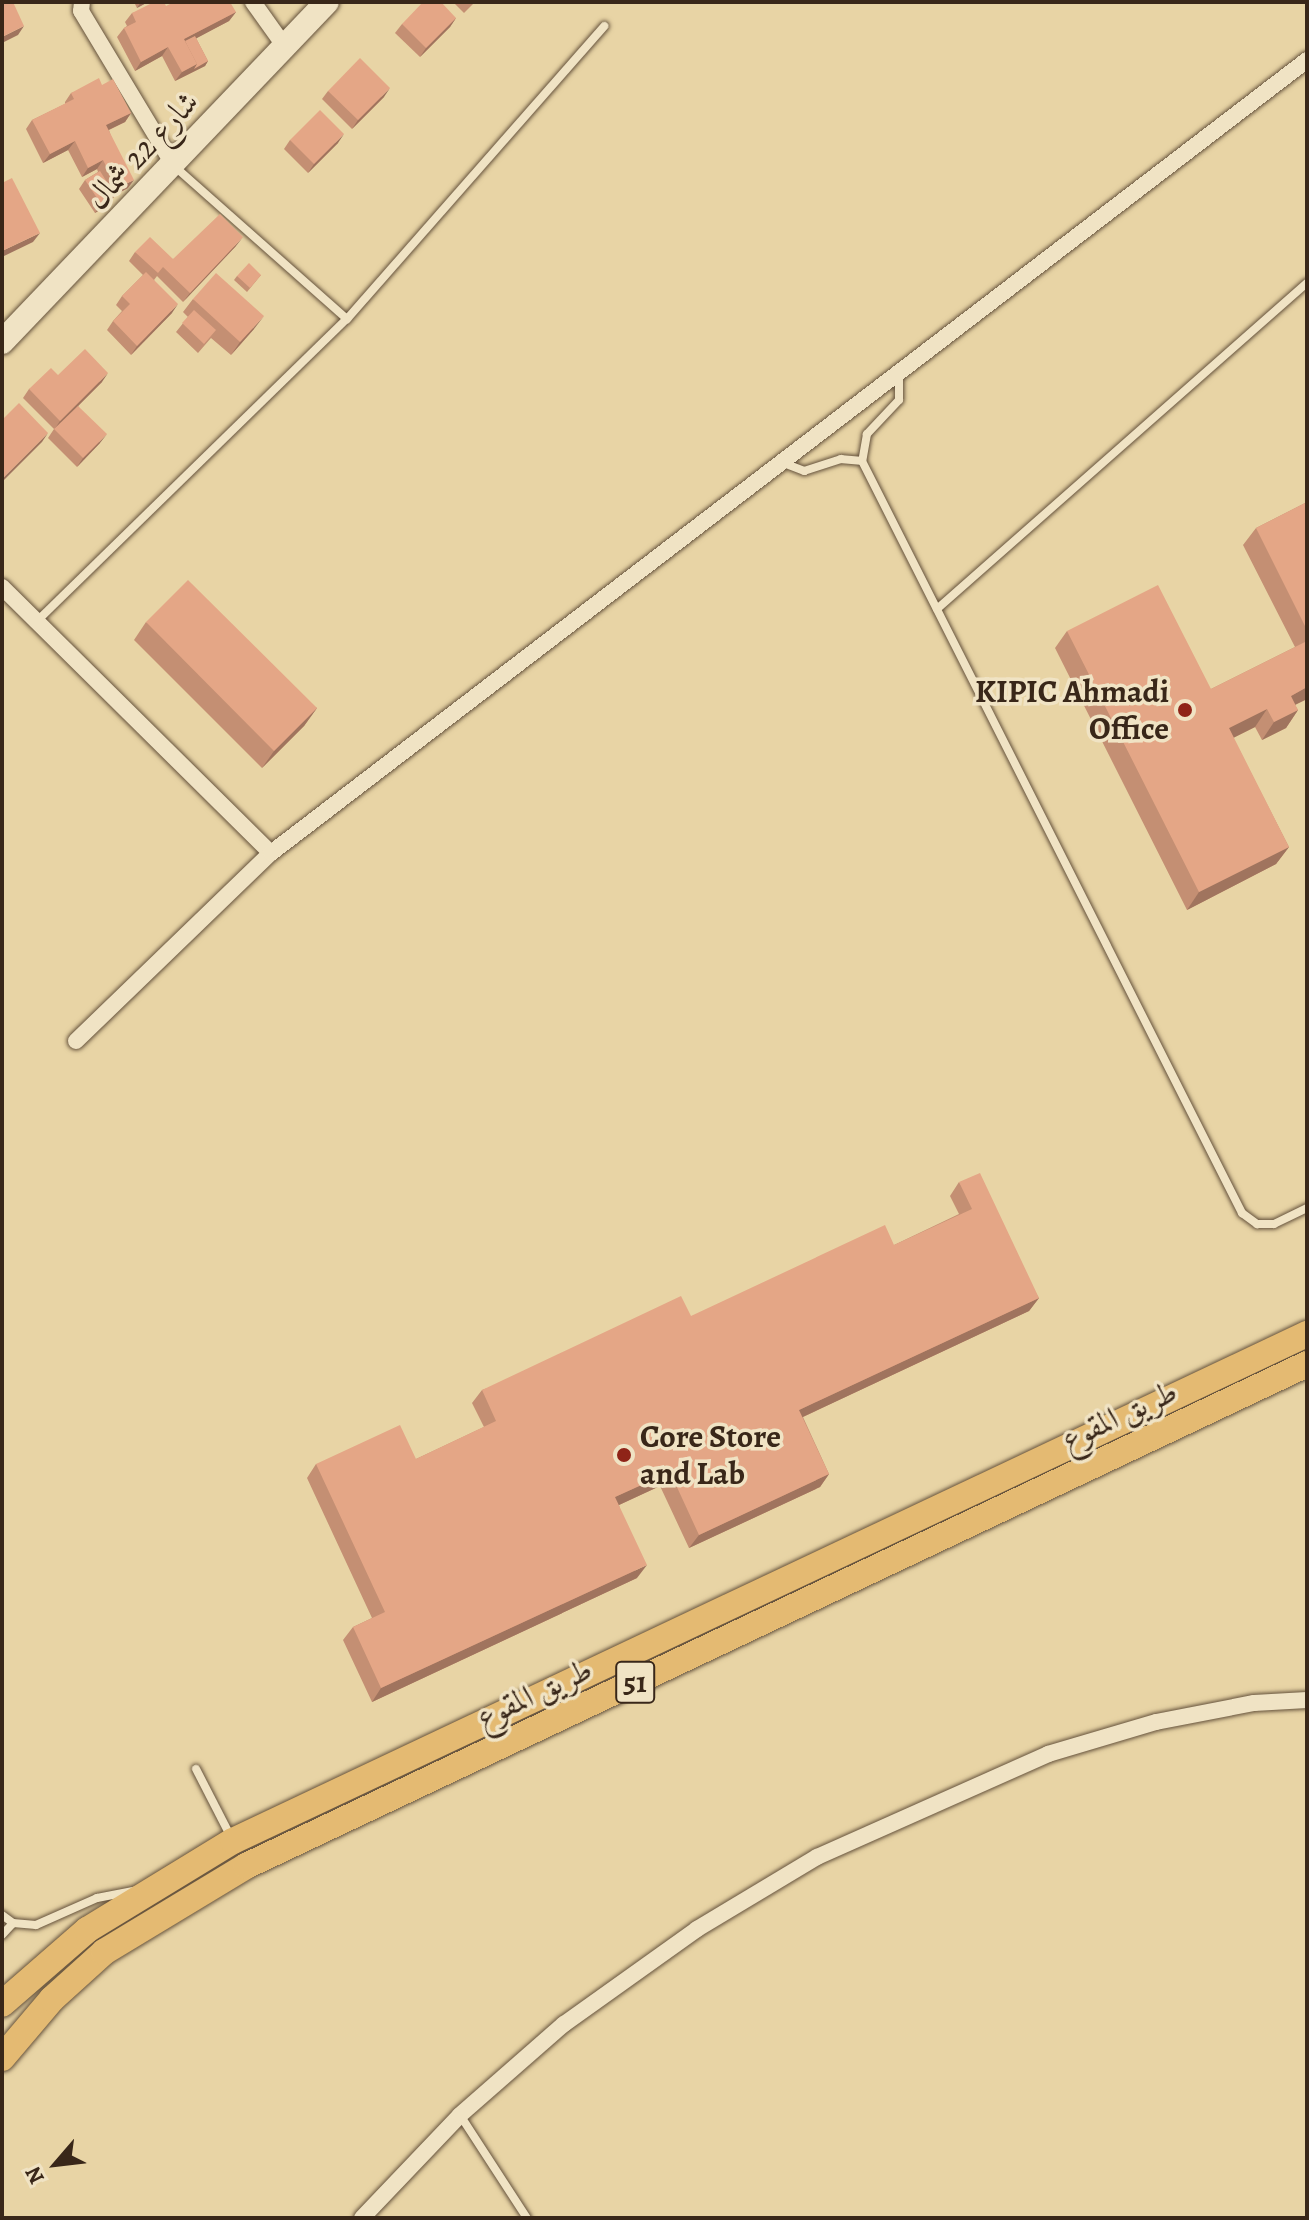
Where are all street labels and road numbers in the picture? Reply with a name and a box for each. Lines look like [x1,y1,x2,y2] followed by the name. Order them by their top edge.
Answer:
[78,83,206,217] street label: شارع 22 شمال
[1055,1371,1183,1459] street label: طريق المقوع
[470,1649,598,1737] street label: طريق المقوع
[615,1656,655,1708] road number: 51

